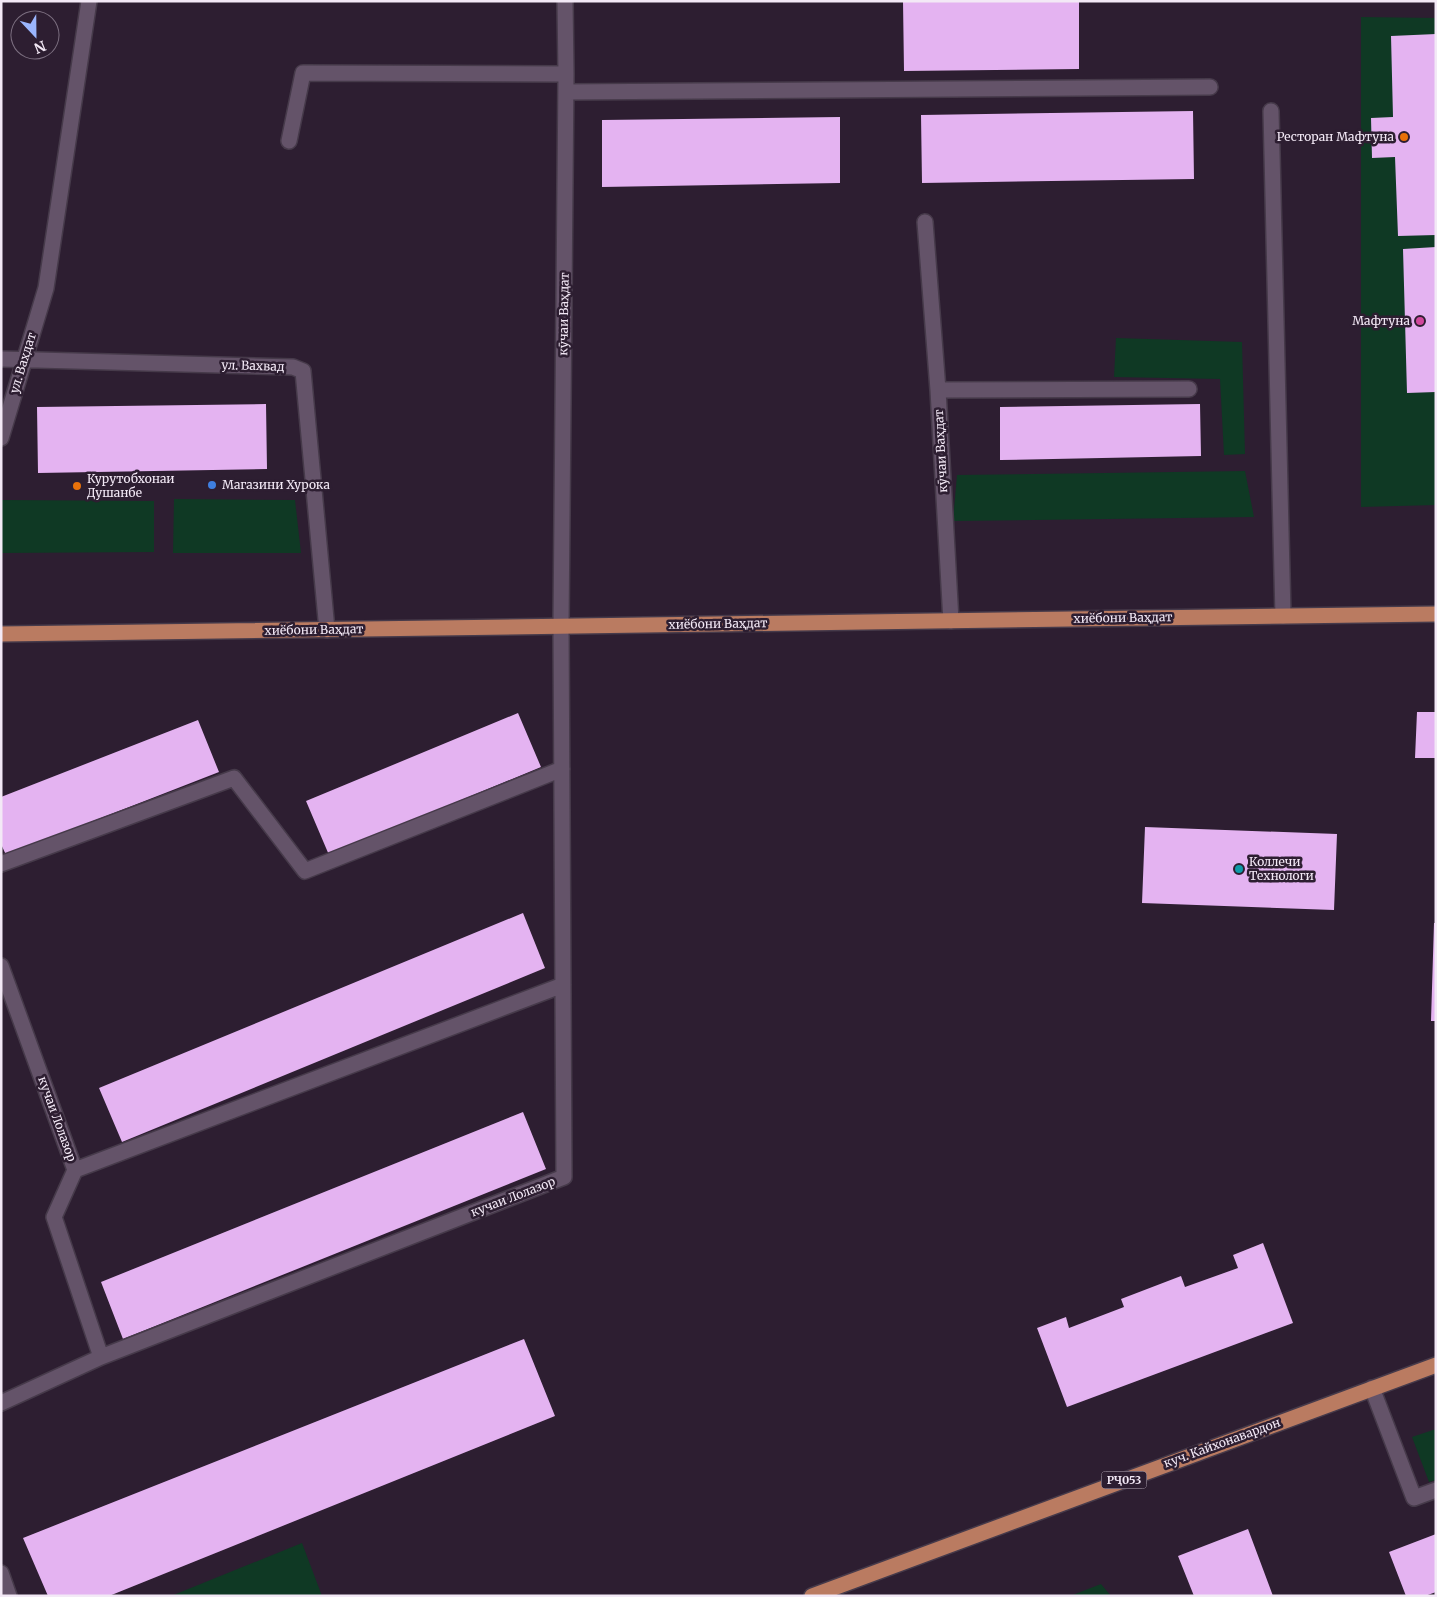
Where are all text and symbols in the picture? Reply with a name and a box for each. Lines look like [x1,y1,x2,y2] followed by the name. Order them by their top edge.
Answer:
[10,10,60,60] north arrow
[31,37,48,57] text: N
[1277,129,1395,144] place label: Ресторан Мафтуна
[1398,131,1410,143] marker: Ресторан Мафтуна
[555,272,572,356] street label: кӯчаи Ваҳдат
[1352,313,1411,328] place label: Мафтуна
[1414,315,1426,327] marker: Мафтуна
[6,331,39,395] street label: ул. Вахдат
[221,357,285,374] street label: ул. Вахвад
[931,409,950,493] street label: кӯчаи Ваҳдат
[87,471,175,500] place label: Курутобхонаи Душанбе
[222,477,330,492] place label: Магазини Хурока
[206,479,218,491] marker: Магазини Хурока
[71,480,83,492] marker: Курутобхонаи Душанбе
[1073,609,1173,626] street label: хиёбони Ваҳдат
[668,615,768,632] street label: хиёбони Ваҳдат
[264,621,364,638] street label: хиёбони Ваҳдат
[1249,854,1314,883] place label: Коллечи Технологи
[1233,863,1245,875] marker: Коллечи Технологи
[35,1074,80,1163] street label: кучаи Лолазор
[468,1174,557,1220] street label: кучаи Лолазор
[1161,1414,1282,1471] street label: куч. Кайхонавардон
[1102,1472,1146,1488] road number: РҶ053

